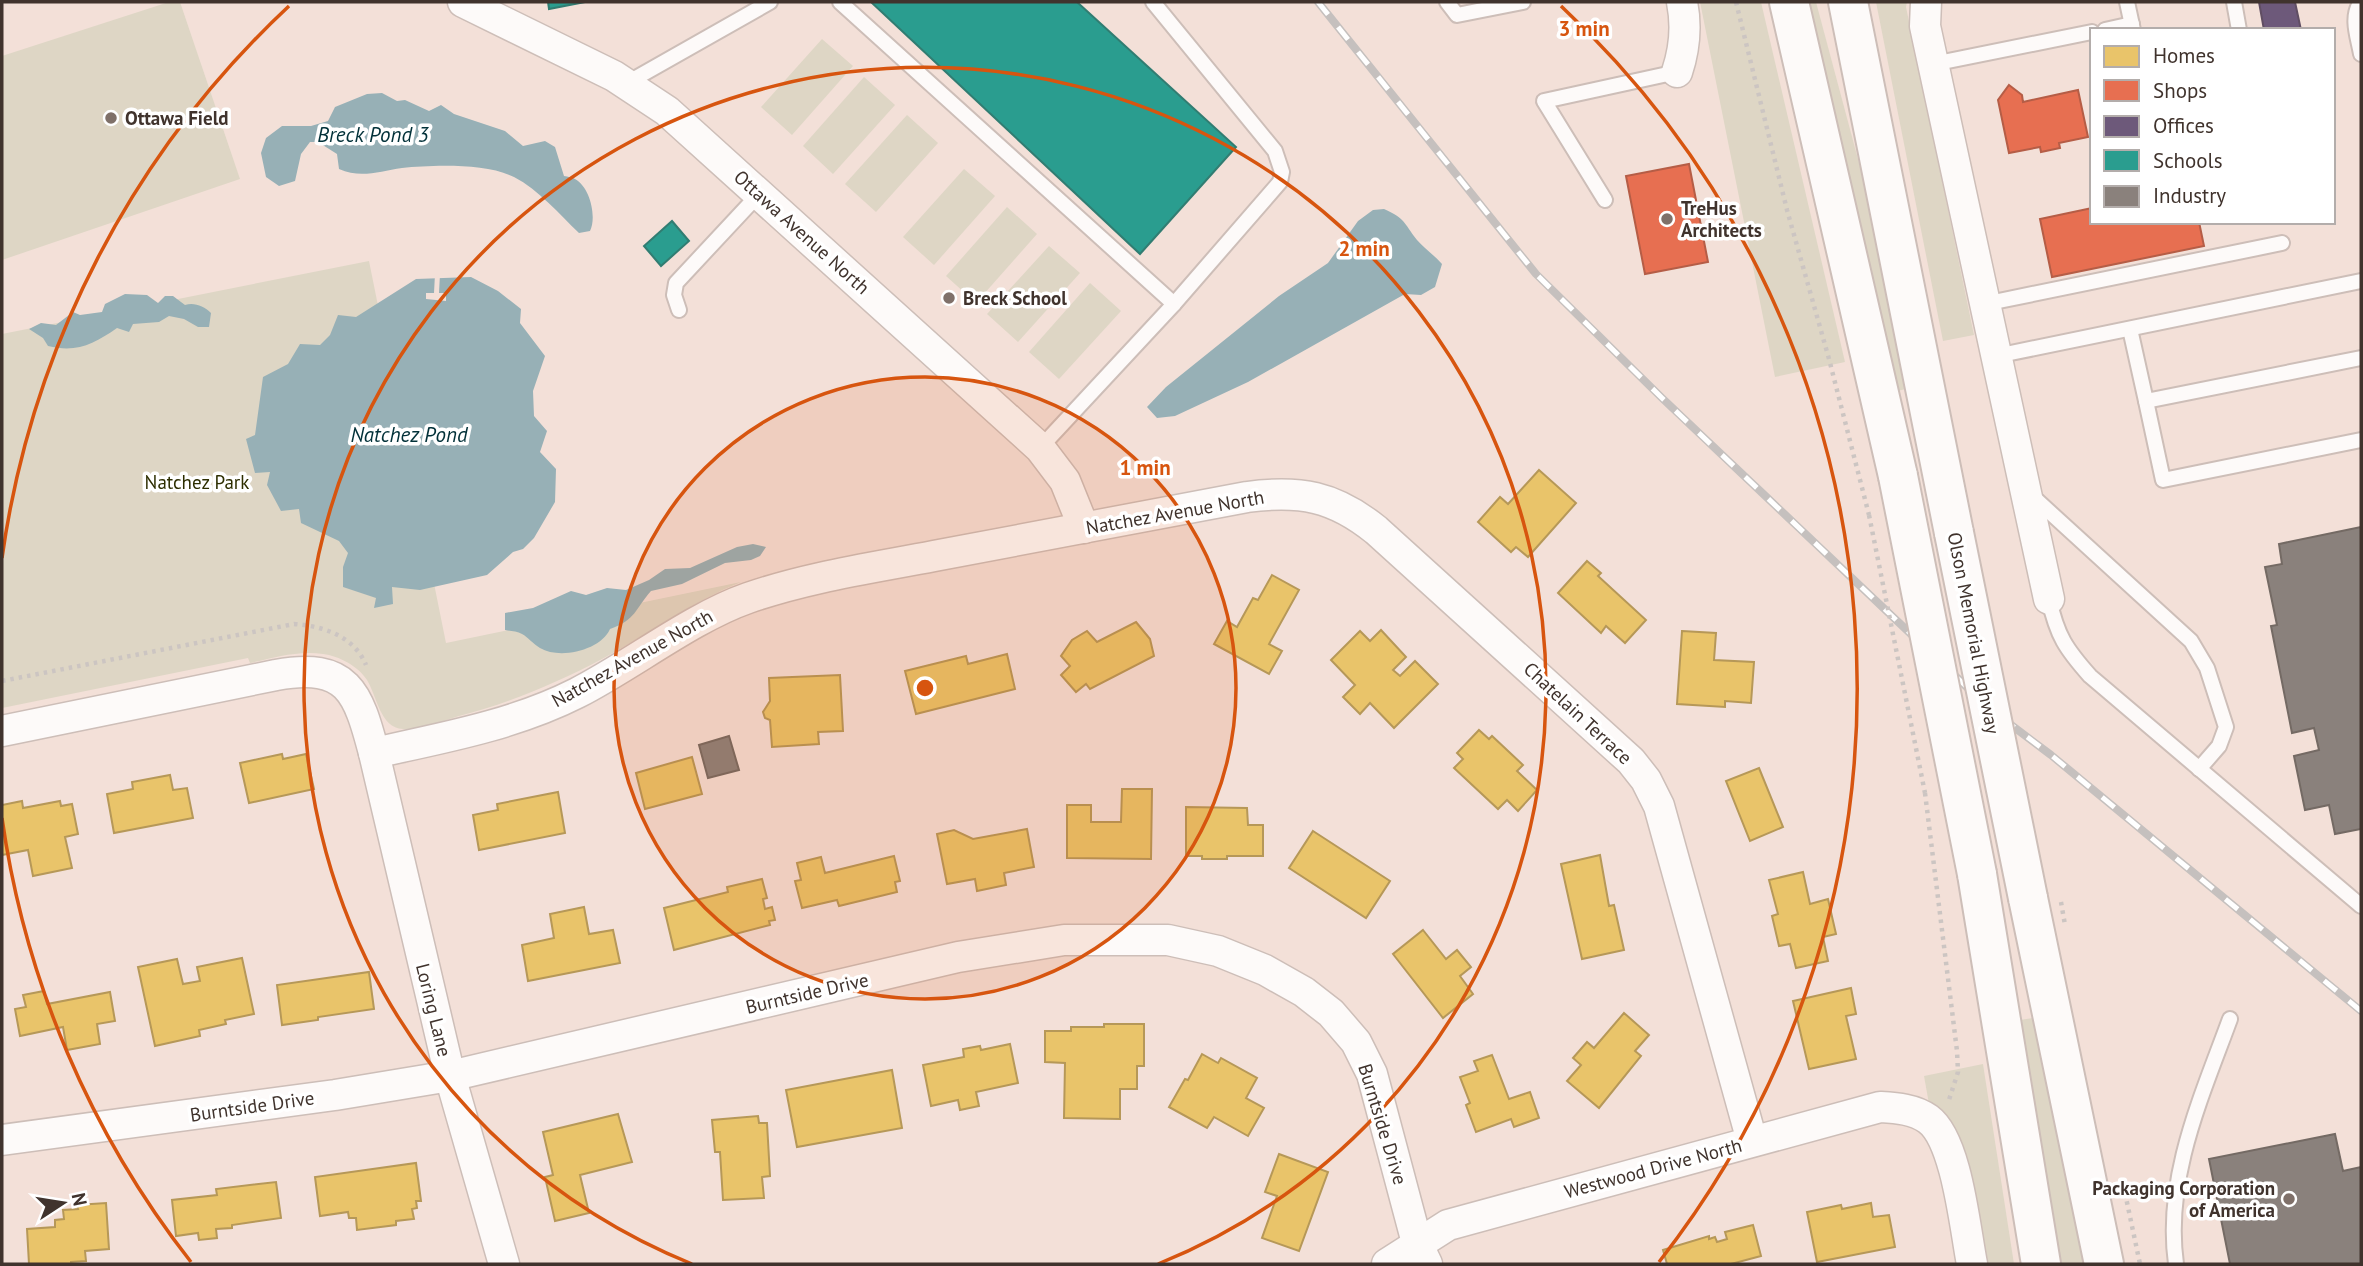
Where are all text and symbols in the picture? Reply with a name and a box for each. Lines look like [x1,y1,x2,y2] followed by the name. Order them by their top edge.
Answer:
[1558,15,1610,42] text: 3 min
[2090,28,2335,224] legend
[2153,42,2215,69] text: Homes
[2153,77,2207,104] text: Shops
[125,106,228,130] place label: Ottawa Field
[103,110,119,126] marker: Ottawa Field
[2153,112,2214,139] text: Offices
[317,121,430,148] water label: Breck Pond 3
[2153,147,2223,174] text: Schools
[729,165,875,299] street label: Ottawa Avenue North
[2153,182,2226,209] text: Industry
[1681,196,1762,242] place label: TreHus Architects
[1659,211,1675,227] marker: TreHus Architects
[1338,235,1390,262] text: 2 min
[963,286,1067,310] place label: Breck School
[941,290,957,306] marker: Breck School
[350,421,469,448] water label: Natchez Pond
[1119,454,1171,481] text: 1 min
[145,470,249,494] park label: Natchez Park
[1084,485,1266,539] street label: Natchez Avenue North
[1943,530,2005,736] street label: Olson Memorial Highway
[547,604,717,712] street label: Natchez Avenue North
[1519,657,1637,769] street label: Chatelain Terrace
[913,676,937,700] centre of rings
[411,961,457,1059] street label: Loring Lane
[743,967,871,1019] street label: Burntside Drive
[1353,1061,1413,1187] street label: Burntside Drive
[188,1085,316,1127] street label: Burntside Drive
[1562,1133,1744,1203] street label: Westwood Drive North
[28,1168,98,1238] north arrow
[2092,1176,2275,1222] place label: Packaging Corporation of America
[67,1191,93,1208] text: N
[2281,1191,2297,1207] marker: Packaging Corporation of America

